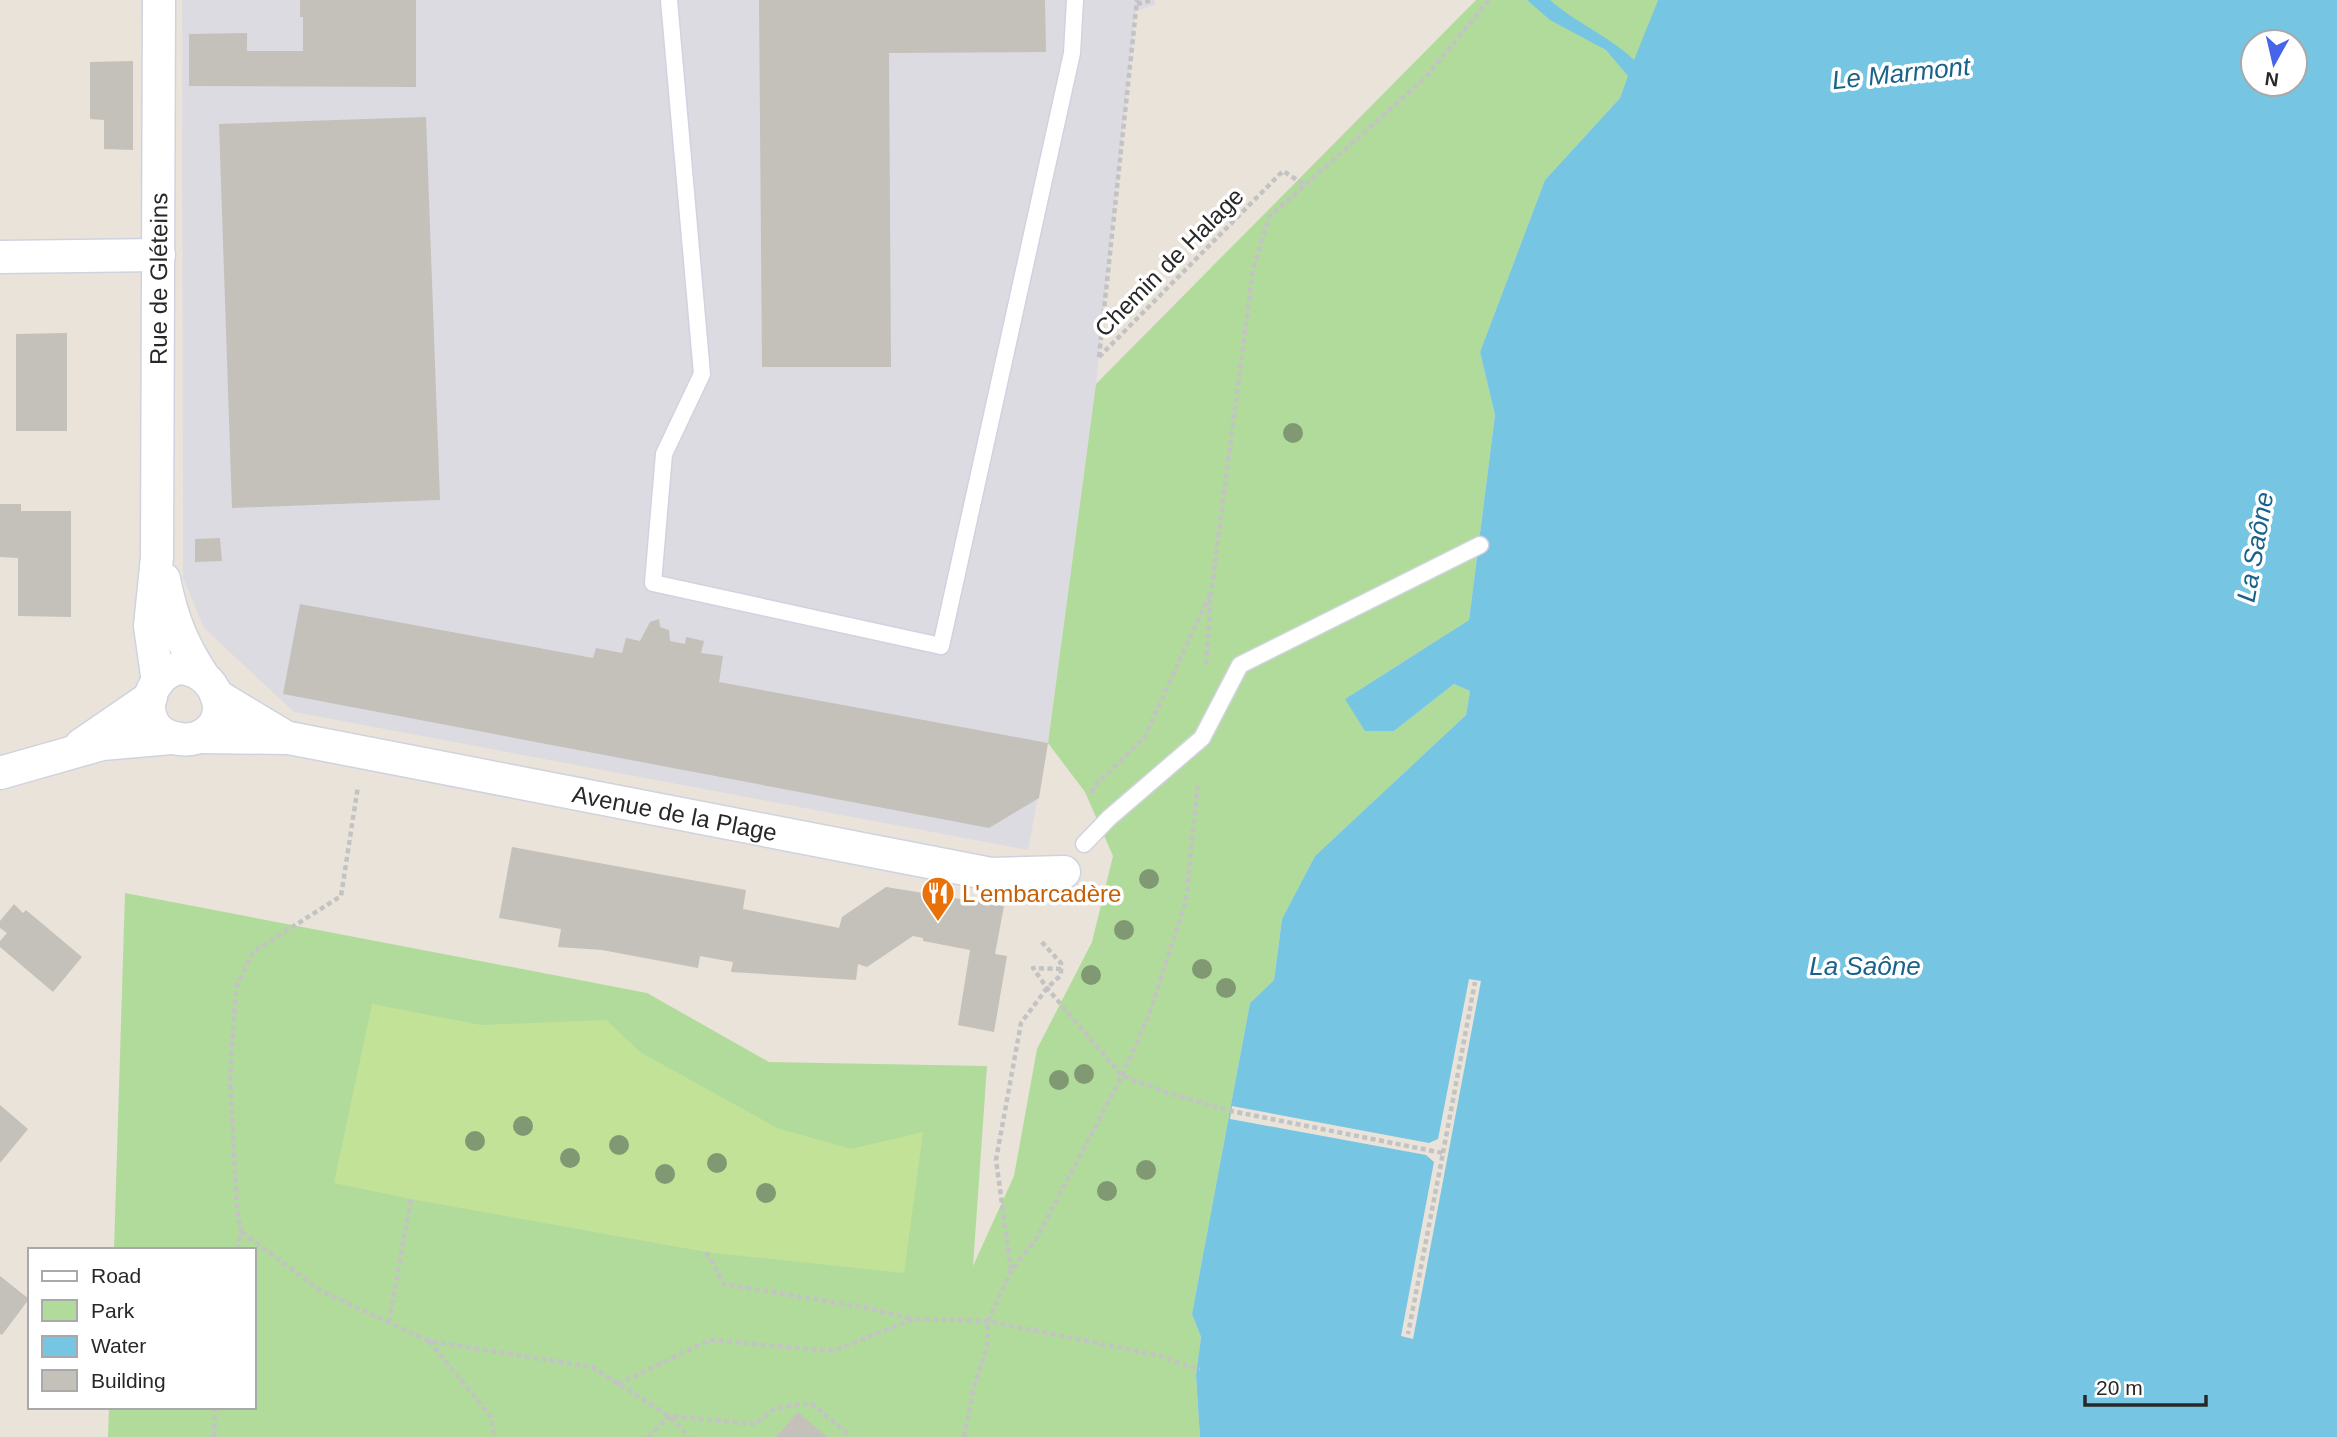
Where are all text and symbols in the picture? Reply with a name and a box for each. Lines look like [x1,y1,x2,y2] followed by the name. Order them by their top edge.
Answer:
[2239,28,2309,98] north arrow
[1830,51,1973,95] water label: Le Marmont
[2263,68,2280,91] text: N
[1089,182,1249,342] street label: Chemin de Halage
[144,193,172,365] street label: Rue de Gléteins
[2231,490,2279,604] water label: La Saône
[570,780,779,846] street label: Avenue de la Plage
[919,874,957,923] restaurant icon: L'embarcadère
[962,880,1121,907] place label: L'embarcadère
[1809,951,1921,981] water label: La Saône
[28,1248,256,1409] legend
[91,1264,141,1287] text: Road
[91,1299,135,1322] text: Park
[91,1334,146,1357] text: Water
[2085,1364,2206,1408] scale bar
[91,1369,166,1392] text: Building
[2096,1376,2143,1399] text: 20 m

